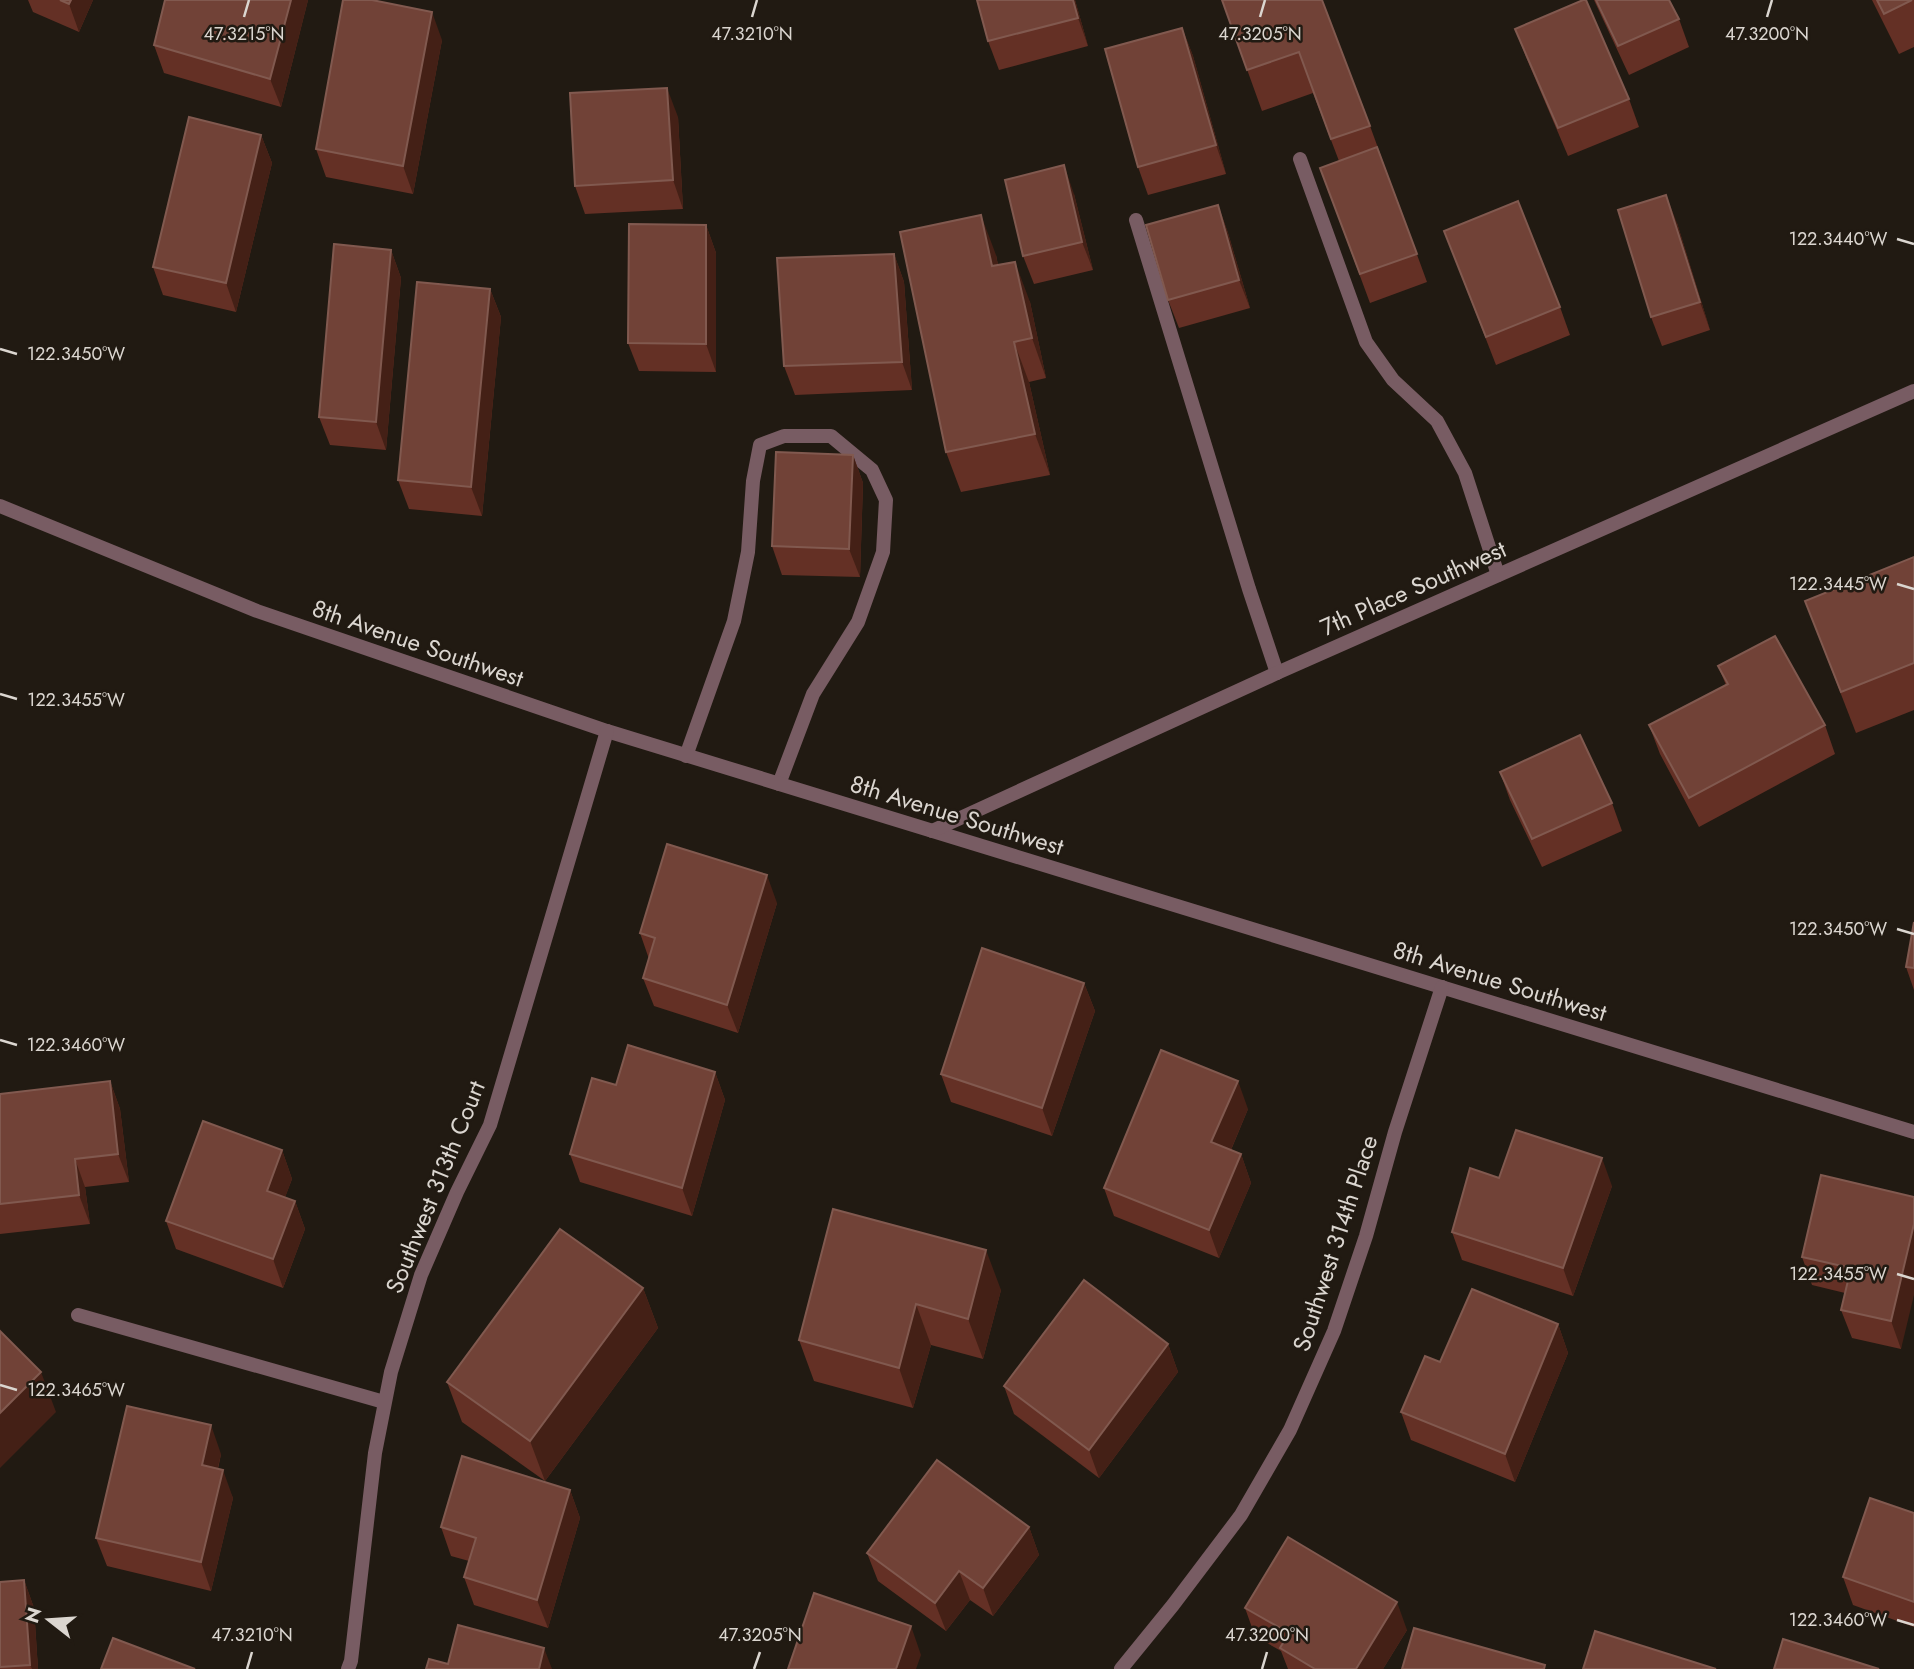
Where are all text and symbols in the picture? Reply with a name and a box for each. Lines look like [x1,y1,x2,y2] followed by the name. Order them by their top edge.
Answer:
[204,21,284,47] text: 47.3215°N
[711,21,793,47] text: 47.3210°N
[1218,21,1302,47] text: 47.3205°N
[1725,21,1809,47] text: 47.3200°N
[1789,226,1887,252] text: 122.3440°W
[27,341,125,367] text: 122.3450°W
[1314,531,1512,645] street label: 7th Place Southwest
[1789,571,1887,597] text: 122.3445°W
[308,590,529,696] street label: 8th Avenue Southwest
[27,687,125,713] text: 122.3455°W
[846,766,1068,864] street label: 8th Avenue Southwest
[1789,916,1887,942] text: 122.3450°W
[1389,932,1611,1030] street label: 8th Avenue Southwest
[27,1032,125,1058] text: 122.3460°W
[376,1075,494,1299] street label: Southwest 313th Court
[1284,1130,1386,1356] street label: Southwest 314th Place
[1789,1261,1887,1287] text: 122.3455°W
[27,1377,125,1403] text: 122.3465°W
[14,1585,84,1655] north arrow
[18,1604,48,1626] text: N
[1789,1607,1887,1633] text: 122.3460°W
[211,1622,293,1648] text: 47.3210°N
[718,1622,802,1648] text: 47.3205°N
[1225,1622,1309,1648] text: 47.3200°N

